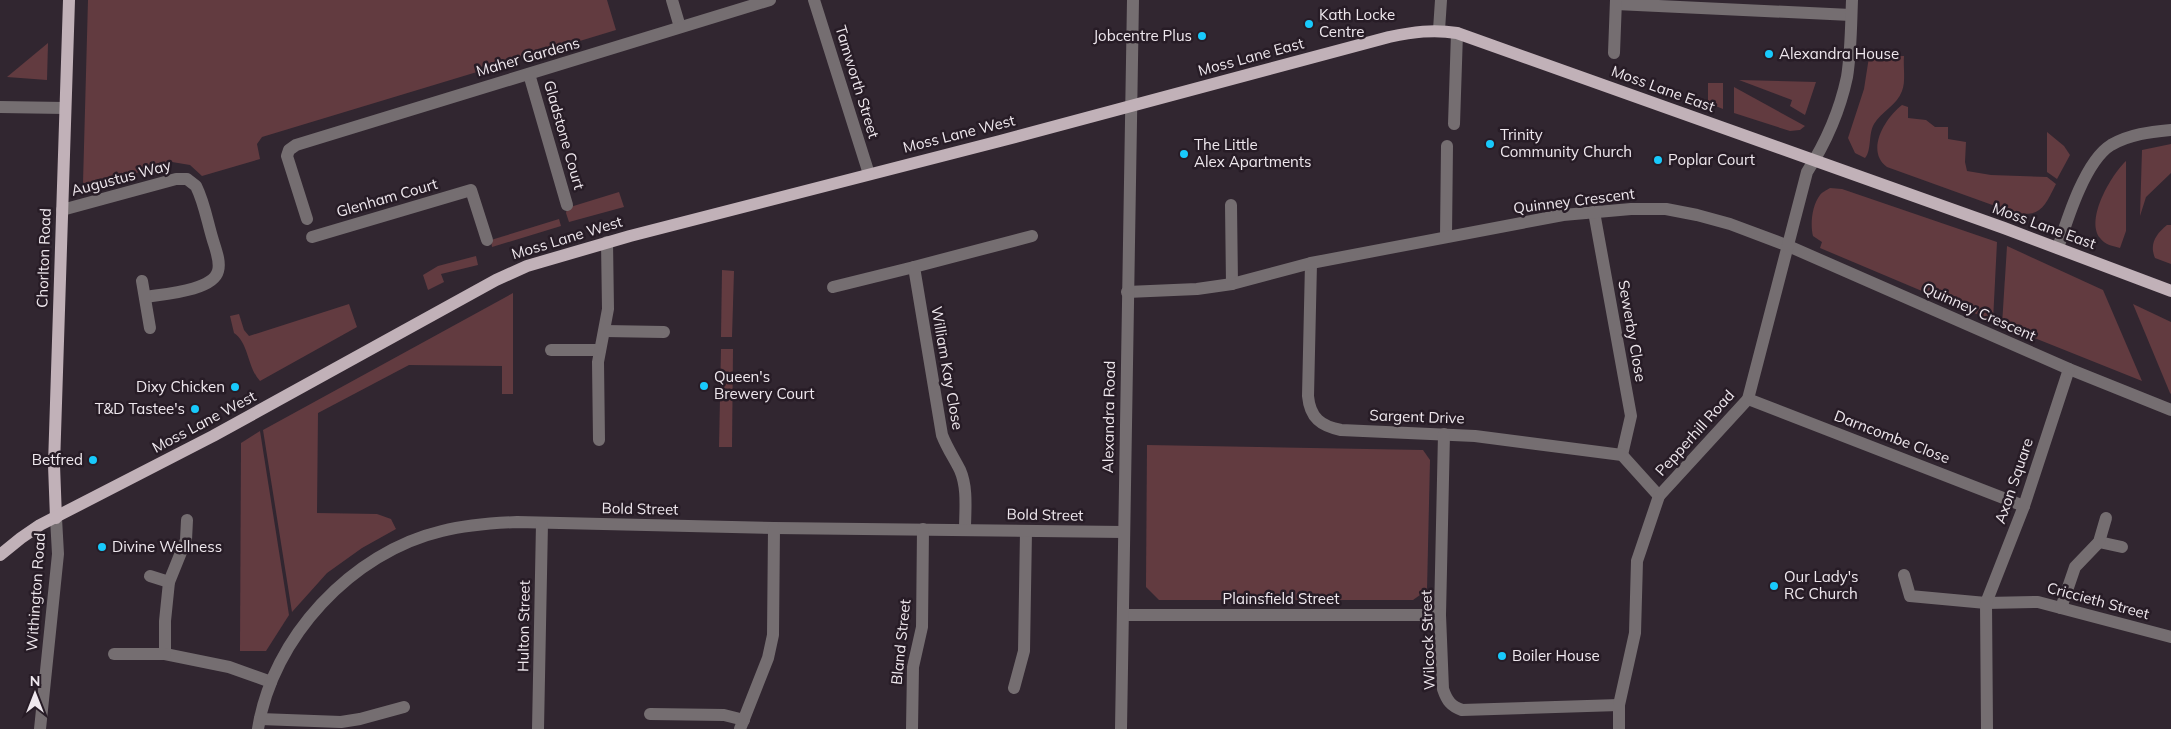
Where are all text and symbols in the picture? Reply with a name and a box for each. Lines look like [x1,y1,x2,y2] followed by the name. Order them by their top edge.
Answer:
[1319,5,1395,41] place label: Kath Locke Centre
[1303,18,1315,30] marker: Kath Locke Centre
[831,23,884,140] street label: Tamworth Street
[1093,26,1192,45] place label: Jobcentre Plus
[1196,30,1208,42] marker: Jobcentre Plus
[474,33,582,80] street label: Maher Gardens
[1196,33,1306,80] street label: Moss Lane East
[1779,44,1899,63] place label: Alexandra House
[1763,48,1775,60] marker: Alexandra House
[1609,61,1717,116] street label: Moss Lane East
[540,78,589,192] street label: Gladstone Court
[901,110,1017,157] street label: Moss Lane West
[1500,125,1632,161] place label: Trinity Community Church
[1194,135,1312,171] place label: The Little Alex Apartments
[1484,138,1496,150] marker: Trinity Community Church
[1178,148,1190,160] marker: The Little Alex Apartments
[1668,150,1755,169] place label: Poplar Court
[1652,154,1664,166] marker: Poplar Court
[69,155,173,200] street label: Augustus Way
[334,174,440,221] street label: Glenham Court
[1512,184,1636,217] street label: Quinney Crescent
[1990,198,2098,253] street label: Moss Lane East
[32,208,55,308] street label: Chorlton Road
[509,212,625,263] street label: Moss Lane West
[1920,278,2039,345] street label: Quinney Crescent
[1614,279,1651,383] street label: Sewerby Close
[927,305,968,431] street label: William Kay Close
[1098,361,1119,473] street label: Alexandra Road
[714,367,815,403] place label: Queen's Brewery Court
[136,377,225,396] place label: Dixy Chicken
[698,380,710,392] marker: Queen's Brewery Court
[229,381,241,393] marker: Dixy Chicken
[149,386,259,457] street label: Moss Lane West
[1651,386,1738,480] street label: Pepperhill Road
[95,399,185,418] place label: T&D Tastee's
[189,403,201,415] marker: T&D Tastee's
[1369,405,1465,428] street label: Sargent Drive
[1832,406,1953,467] street label: Darncombe Close
[1990,436,2037,526] street label: Axon Square
[32,450,83,469] place label: Betfred
[87,454,99,466] marker: Betfred
[601,498,679,519] street label: Bold Street
[1006,504,1084,525] street label: Bold Street
[22,532,49,652] street label: Withington Road
[112,537,222,556] place label: Divine Wellness
[96,541,108,553] marker: Divine Wellness
[1784,567,1859,603] place label: Our Lady's RC Church
[2045,578,2151,623] street label: Criccieth Street
[513,580,534,672] street label: Hulton Street
[1768,580,1780,592] marker: Our Lady's RC Church
[1223,589,1339,608] street label: Plainsfield Street
[1416,590,1439,690] street label: Wilcock Street
[887,598,914,686] street label: Bland Street
[1512,646,1600,665] place label: Boiler House
[1496,650,1508,662] marker: Boiler House
[10,669,60,719] north arrow
[30,672,40,690] text: N

